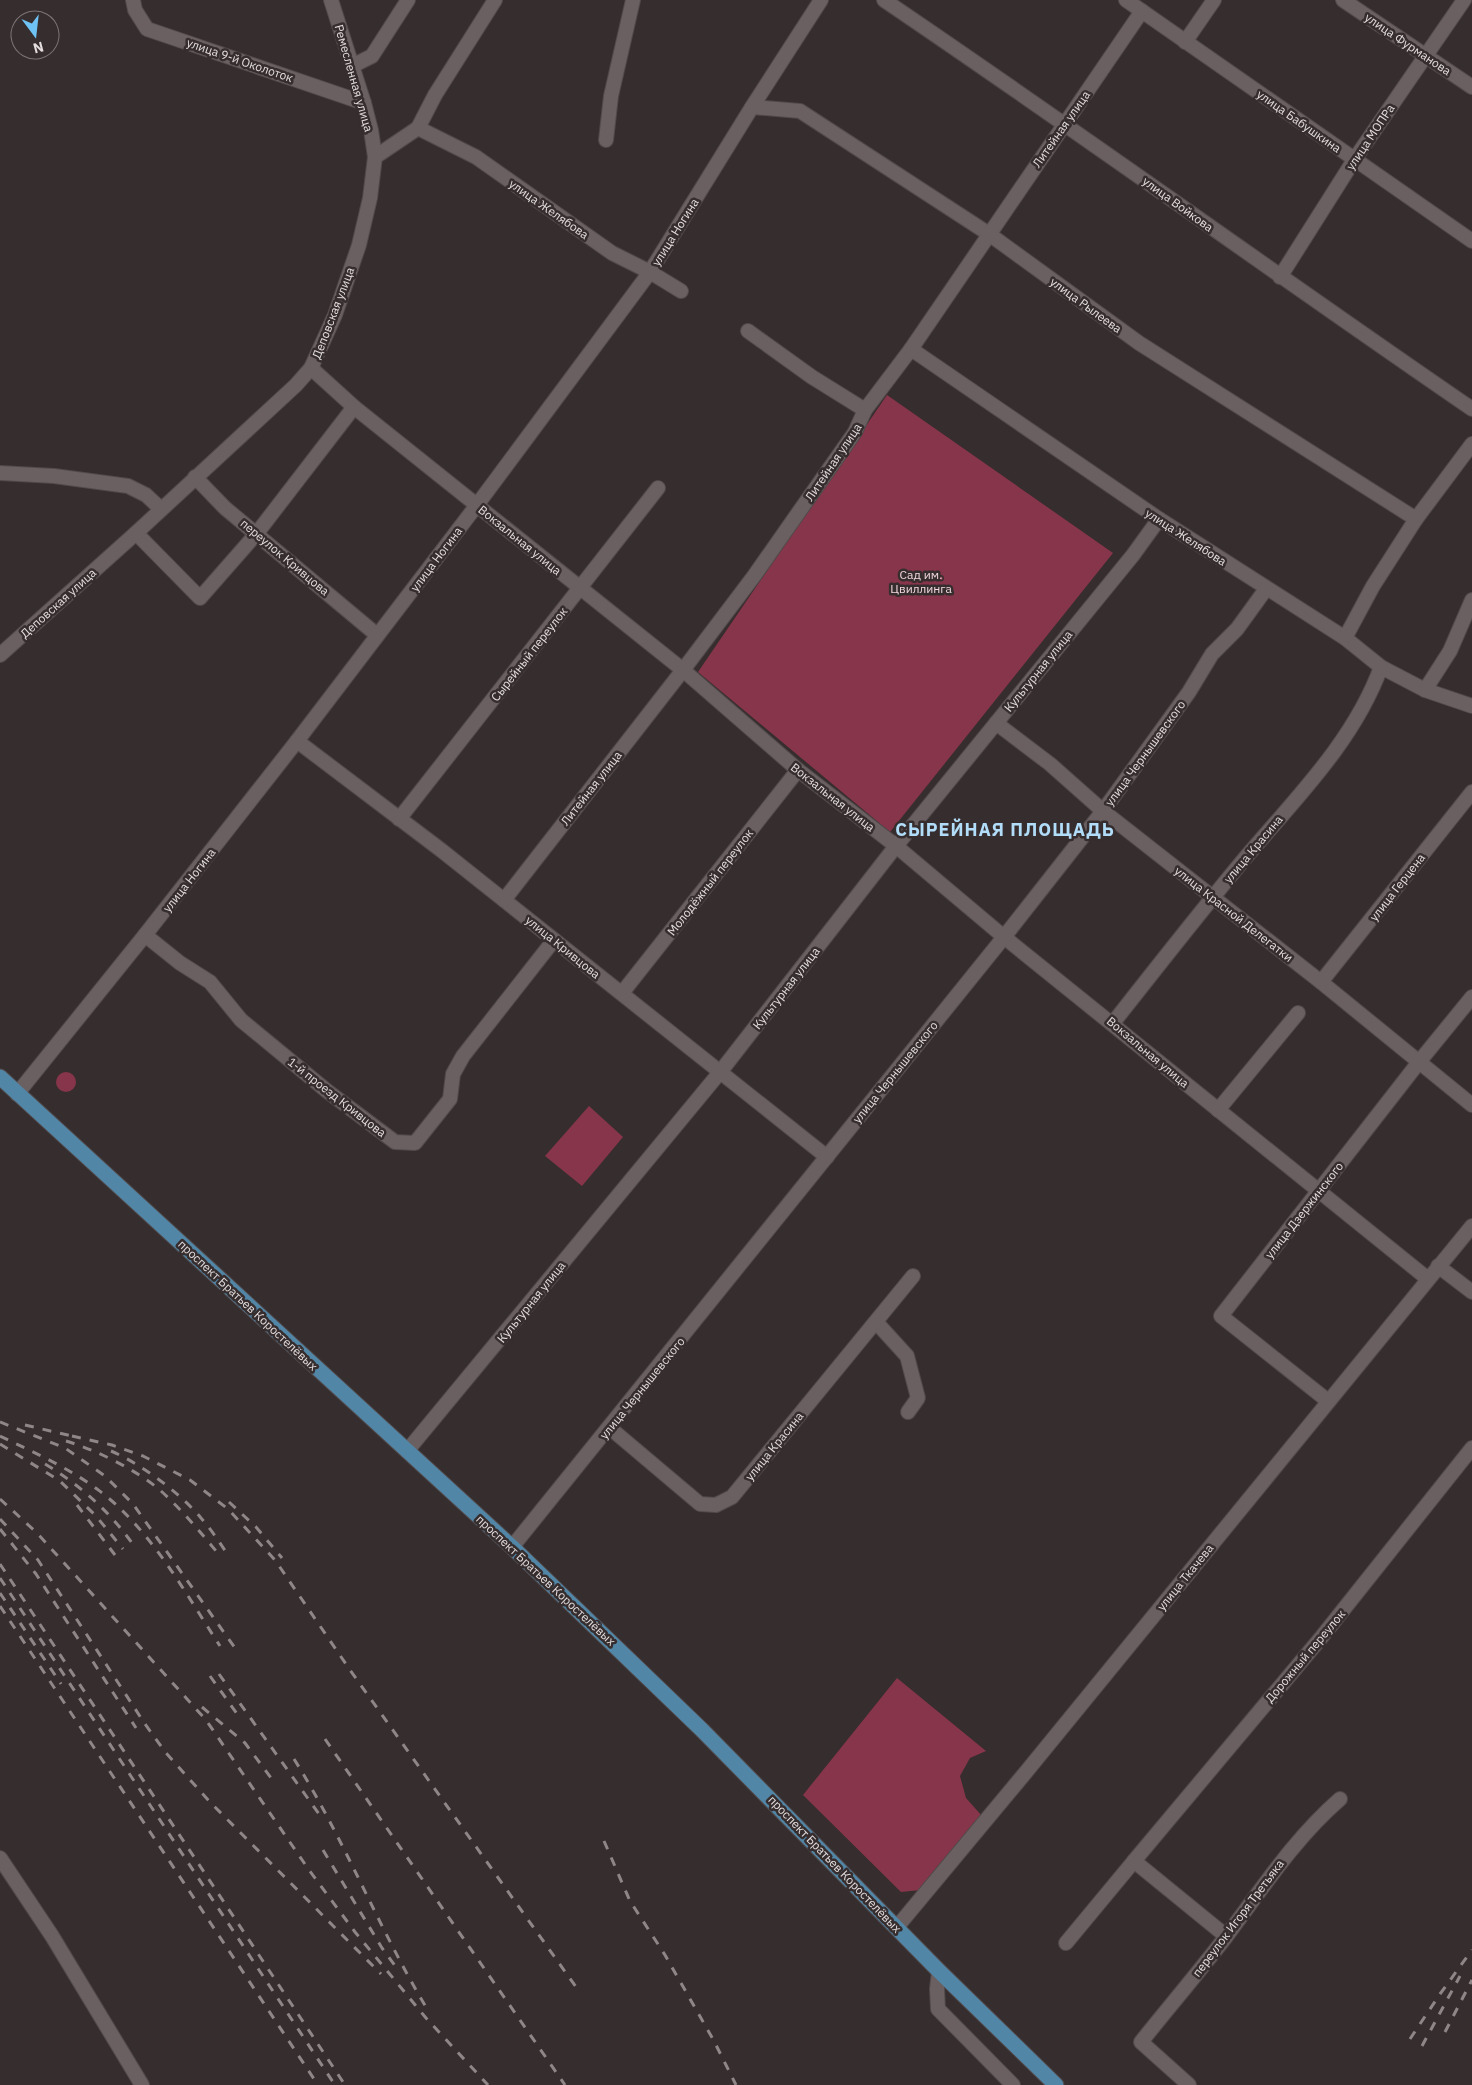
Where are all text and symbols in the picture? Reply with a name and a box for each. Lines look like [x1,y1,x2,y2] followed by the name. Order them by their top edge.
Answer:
[10,10,60,60] north arrow
[1362,10,1454,79] street label: улица Фурманова
[331,23,377,134] street label: Ремесленная улица
[185,35,296,85] street label: улица 9-й Околоток
[31,38,46,58] text: N
[1254,86,1345,156] street label: улица Бабушкина
[1029,87,1093,170] street label: Литейная улица
[1342,101,1398,173] street label: улица МОПРа
[1140,173,1217,235] street label: улица Войкова
[506,176,592,242] street label: улица Желябова
[648,195,702,269] street label: улица Ногина
[309,265,358,361] street label: Деповская улица
[1047,274,1125,336] street label: улица Рылеева
[802,420,865,504] street label: Литейная улица
[475,502,565,578] street label: Вокзальная улица
[1143,505,1230,569] street label: улица Желябова
[238,515,333,599] street label: переулок Кривцова
[407,523,466,594] street label: улица Ногина
[17,565,99,641] street label: Деповская улица
[890,567,952,596] park label: Сад им. Цвиллинга
[488,604,571,704] street label: Сырейный переулок
[1001,627,1076,715] street label: Культурная улица
[1102,697,1189,809] street label: улица Чернышевского
[557,747,625,828] street label: Литейная улица
[788,760,878,835] street label: Вокзальная улица
[1220,812,1286,886] street label: улица Красина
[895,818,1115,841] district label: СЫРЕЙНАЯ ПЛОЩАДЬ
[664,825,757,938] street label: Молодёжный переулок
[159,845,219,915] street label: улица Ногина
[1366,850,1428,924] street label: улица Герцена
[1172,863,1296,965] street label: улица Красной Делегатки
[523,912,604,982] street label: улица Кривцова
[749,943,823,1032] street label: Культурная улица
[1104,1013,1193,1091] street label: Вокзальная улица
[849,1018,941,1126] street label: улица Чернышевского
[285,1054,390,1140] street label: 1-й проезд Кривцова
[1262,1159,1347,1261] street label: улица Дзержинского
[175,1236,321,1374] street label: проспект Братьев Коростелёвых
[494,1258,569,1346] street label: Культурная улица
[596,1334,688,1442] street label: улица Чернышевского
[742,1408,807,1483] street label: улица Красина
[473,1511,619,1649] street label: проспект Братьев Коростелёвых
[1154,1540,1217,1613] street label: улица Ткачева
[1262,1606,1348,1705] street label: Дорожный переулок
[765,1792,905,1936] street label: проспект Братьев Коростелёвых
[1189,1856,1287,1980] street label: переулок Игоря Третьяка

